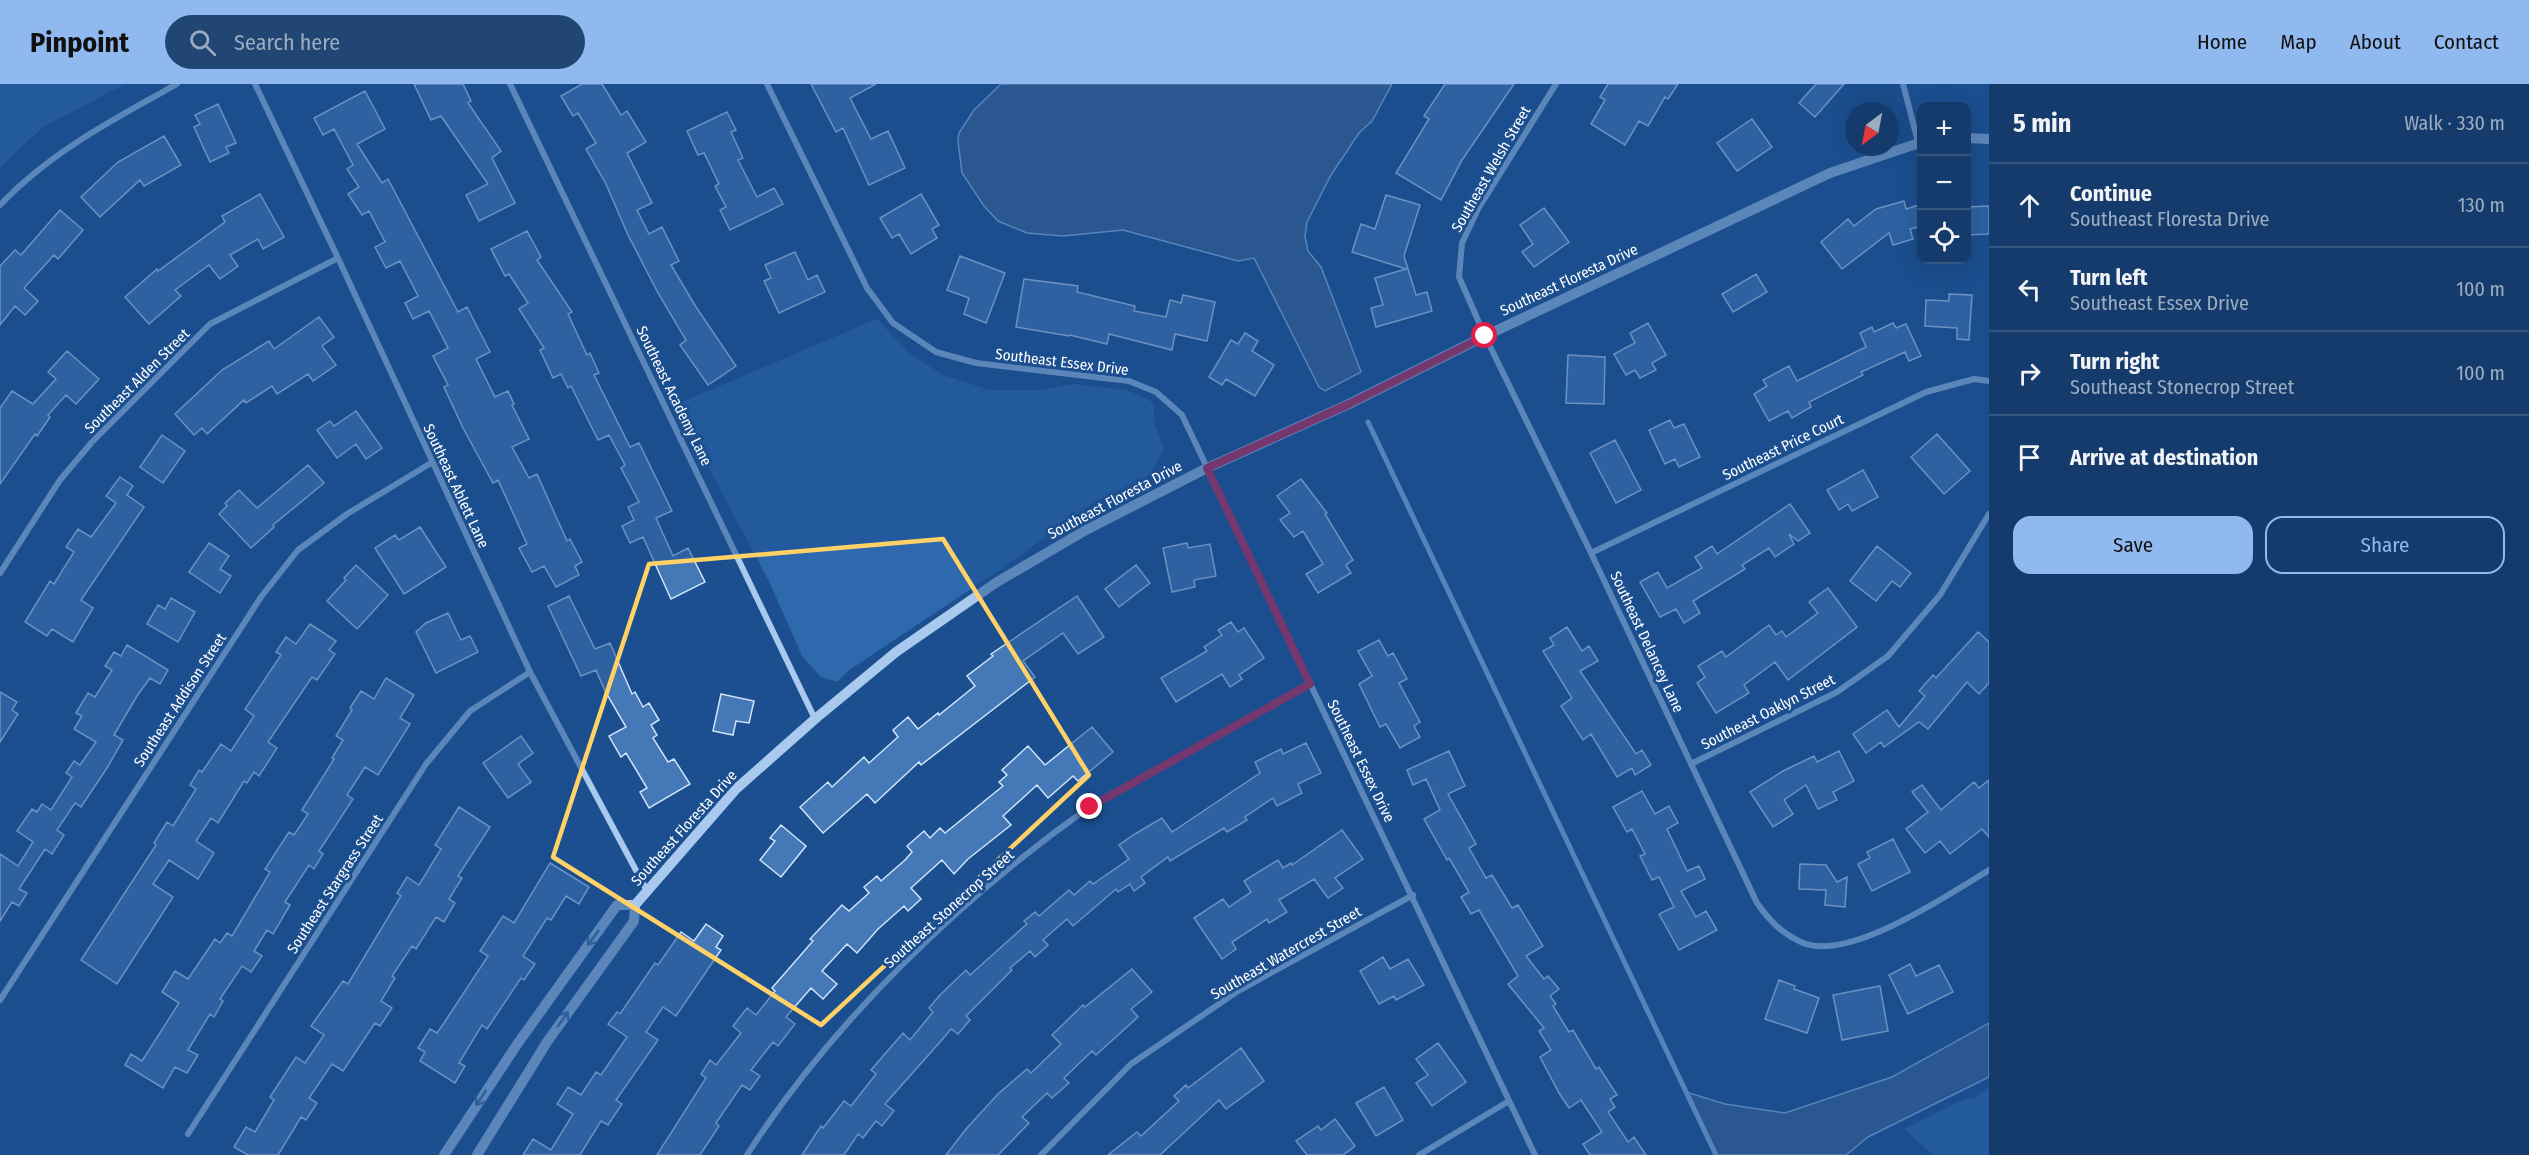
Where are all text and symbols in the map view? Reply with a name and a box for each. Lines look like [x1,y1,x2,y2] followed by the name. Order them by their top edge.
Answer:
[165,15,585,69] search box
[30,26,129,59] text: Pinpoint
[186,26,219,59] icon: search
[234,29,340,56] text: Search here
[2197,29,2247,55] text: Home
[2280,29,2317,55] text: Map
[2350,29,2401,55] text: About
[2434,29,2499,55] text: Contact
[1845,102,1899,156] north arrow
[1917,102,1971,264] map controls
[1917,102,1971,156] button: +
[1448,103,1534,235] street label: Southeast Welsh Street
[2013,108,2071,139] text: 5 min
[2404,111,2505,135] text: Walk · 330 m
[1917,156,1971,210] button: −
[2070,180,2152,207] text: Continue
[2013,189,2046,222] icon: ahead
[2458,193,2505,217] text: 130 m
[2070,207,2269,231] text: Southeast Floresta Drive
[1917,210,1971,264] button: locate
[1497,240,1641,320] street label: Southeast Floresta Drive
[2070,264,2148,291] text: Turn left
[2013,273,2046,306] icon: left
[2456,277,2505,301] text: 100 m
[2070,291,2249,315] text: Southeast Essex Drive
[1471,322,1497,348] route start
[632,323,716,469] street label: Southeast Academy Lane
[81,325,193,437] street label: Southeast Alden Street
[994,345,1130,379] street label: Southeast Essex Drive
[2070,348,2159,375] text: Turn right
[2013,357,2046,390] icon: right
[2456,361,2505,385] text: 100 m
[2070,375,2294,399] text: Southeast Stonecrop Street
[1720,410,1846,484] street label: Southeast Price Court
[419,421,493,551] street label: Southeast Ablett Lane
[2013,441,2046,474] icon: arrive
[2070,444,2258,471] text: Arrive at destination
[1045,457,1185,543] street label: Southeast Floresta Drive
[2013,516,2253,574] button: Save
[2265,516,2505,574] button: Share
[1606,569,1688,715] street label: Southeast Delancey Lane
[130,630,230,770] street label: Southeast Addison Street
[1698,670,1838,754] street label: Southeast Oaklyn Street
[1324,697,1398,825] street label: Southeast Essex Drive
[627,766,741,890] street label: Southeast Floresta Drive
[1076,793,1102,819] route end
[283,811,387,957] street label: Southeast Stargrass Street
[880,846,1018,972] street label: Southeast Stonecrop Street
[1208,902,1365,1003] street label: Southeast Watercrest Street
[586,930,599,946] one-way arrow
[557,1011,569,1027] one-way arrow
[475,1089,487,1106] one-way arrow

